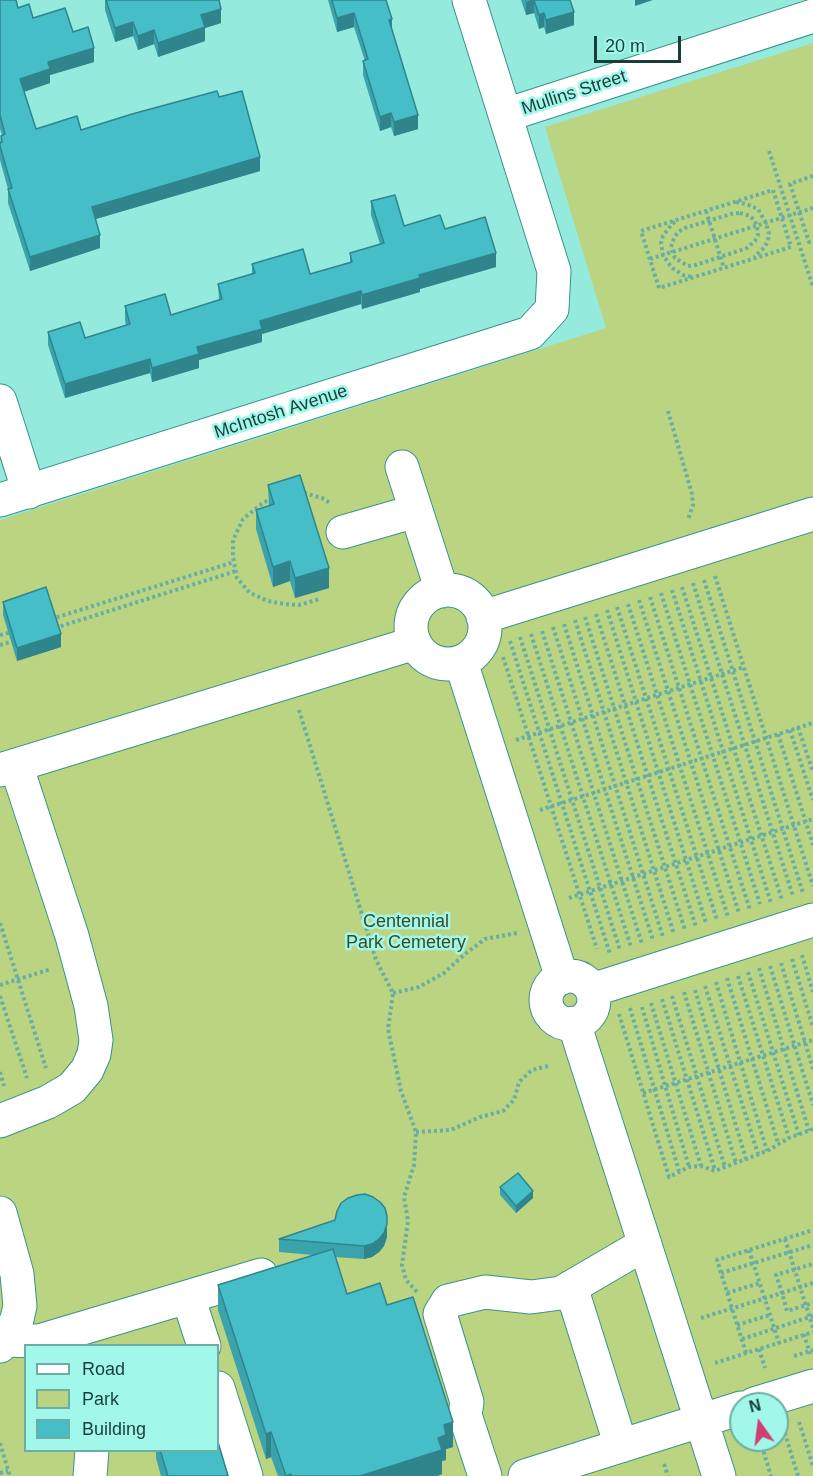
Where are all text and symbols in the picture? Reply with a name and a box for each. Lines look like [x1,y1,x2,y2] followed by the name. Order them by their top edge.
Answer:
[597,24,684,62] scale bar
[605,36,645,56] text: 20 m
[519,66,629,120] street label: Mullins Street
[212,380,350,444] street label: McIntosh Avenue
[346,911,466,954] park label: Centennial Park Cemetery
[24,1344,219,1452] legend
[82,1359,125,1379] text: Road
[82,1389,119,1409] text: Park
[729,1392,789,1452] north arrow
[747,1396,763,1416] text: N
[82,1419,146,1439] text: Building

